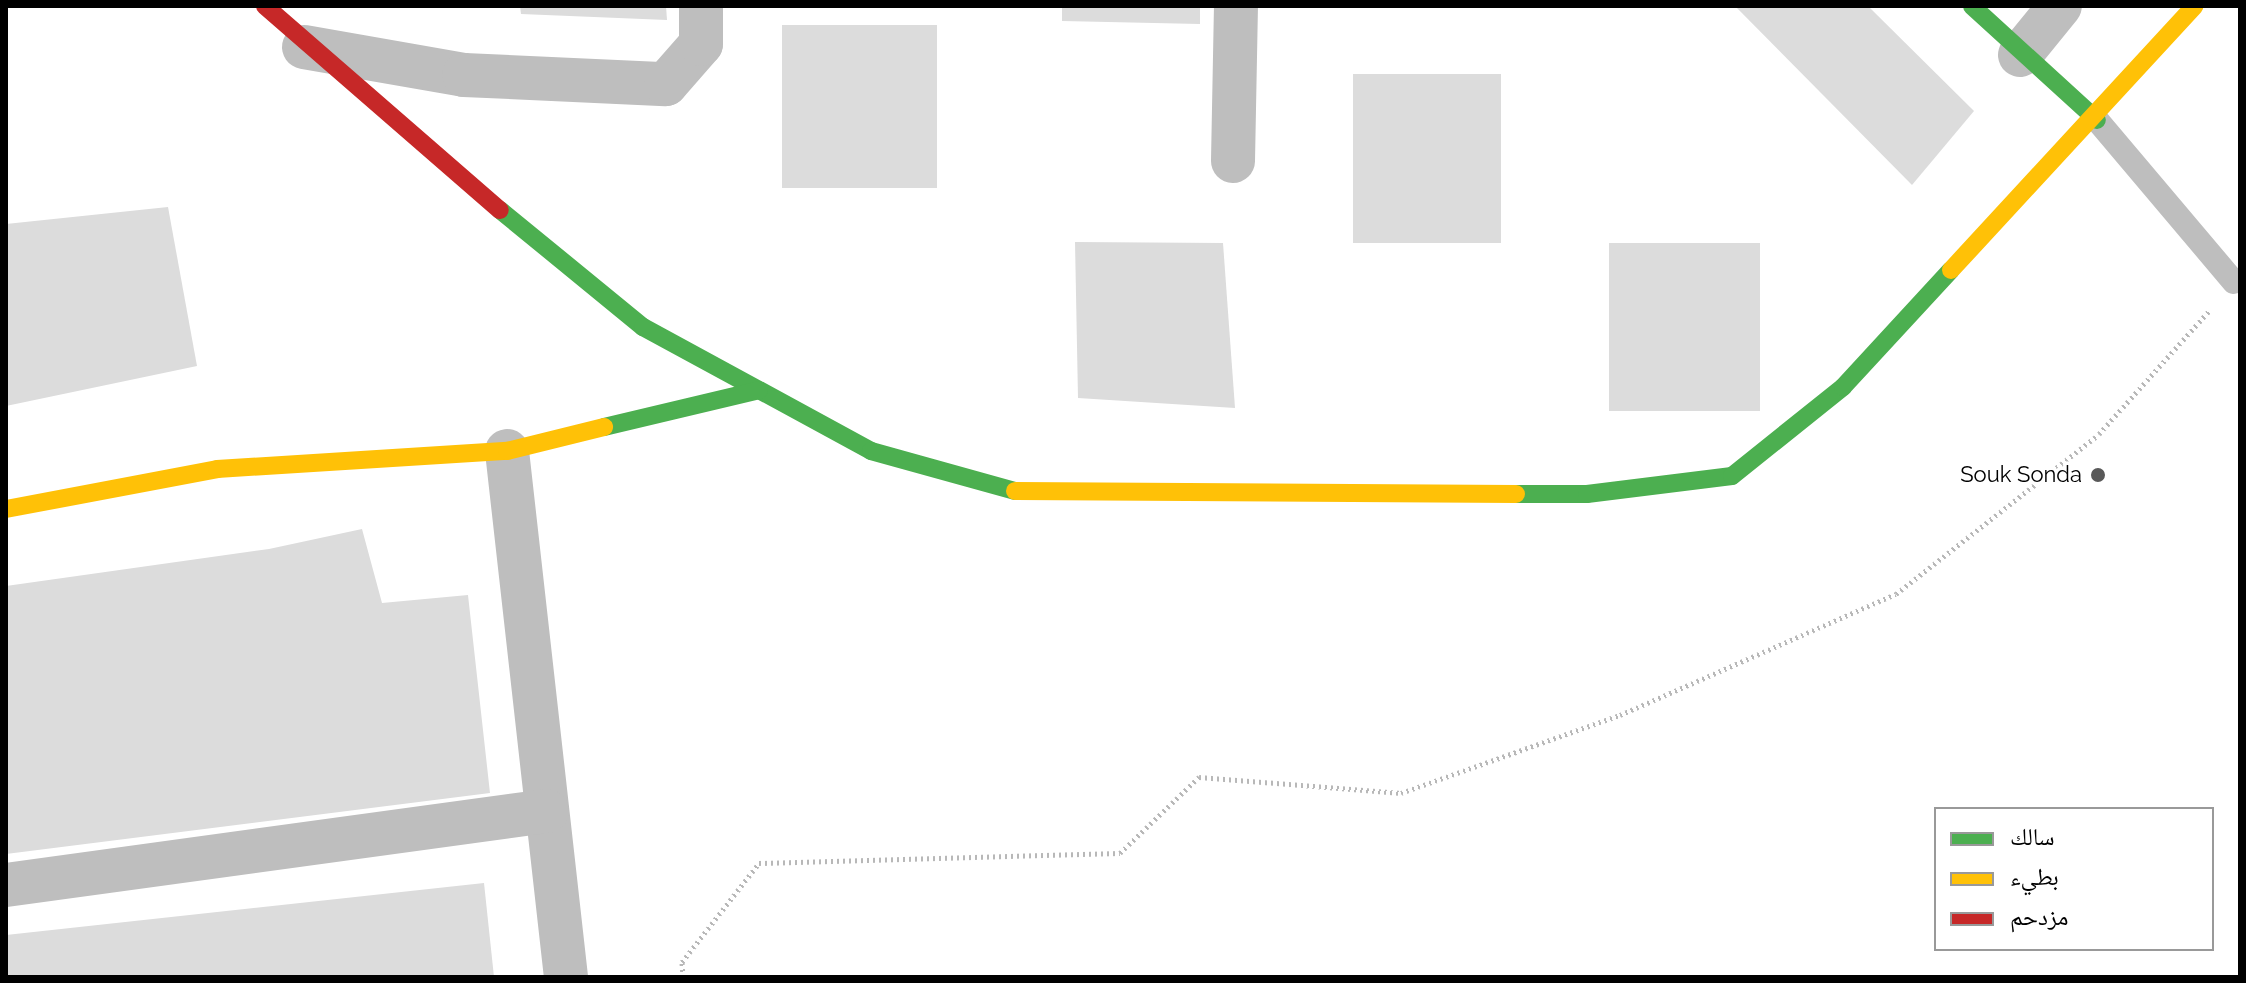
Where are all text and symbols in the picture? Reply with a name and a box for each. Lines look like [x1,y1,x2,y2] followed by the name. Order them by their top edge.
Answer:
[1960,462,2082,488] place label: Souk Sonda
[2089,466,2107,484] marker: Souk Sonda
[1934,807,2214,951] legend
[2010,822,2055,851] text: سالك
[2010,862,2059,891] text: بطيء
[2010,902,2069,931] text: مزدحم

